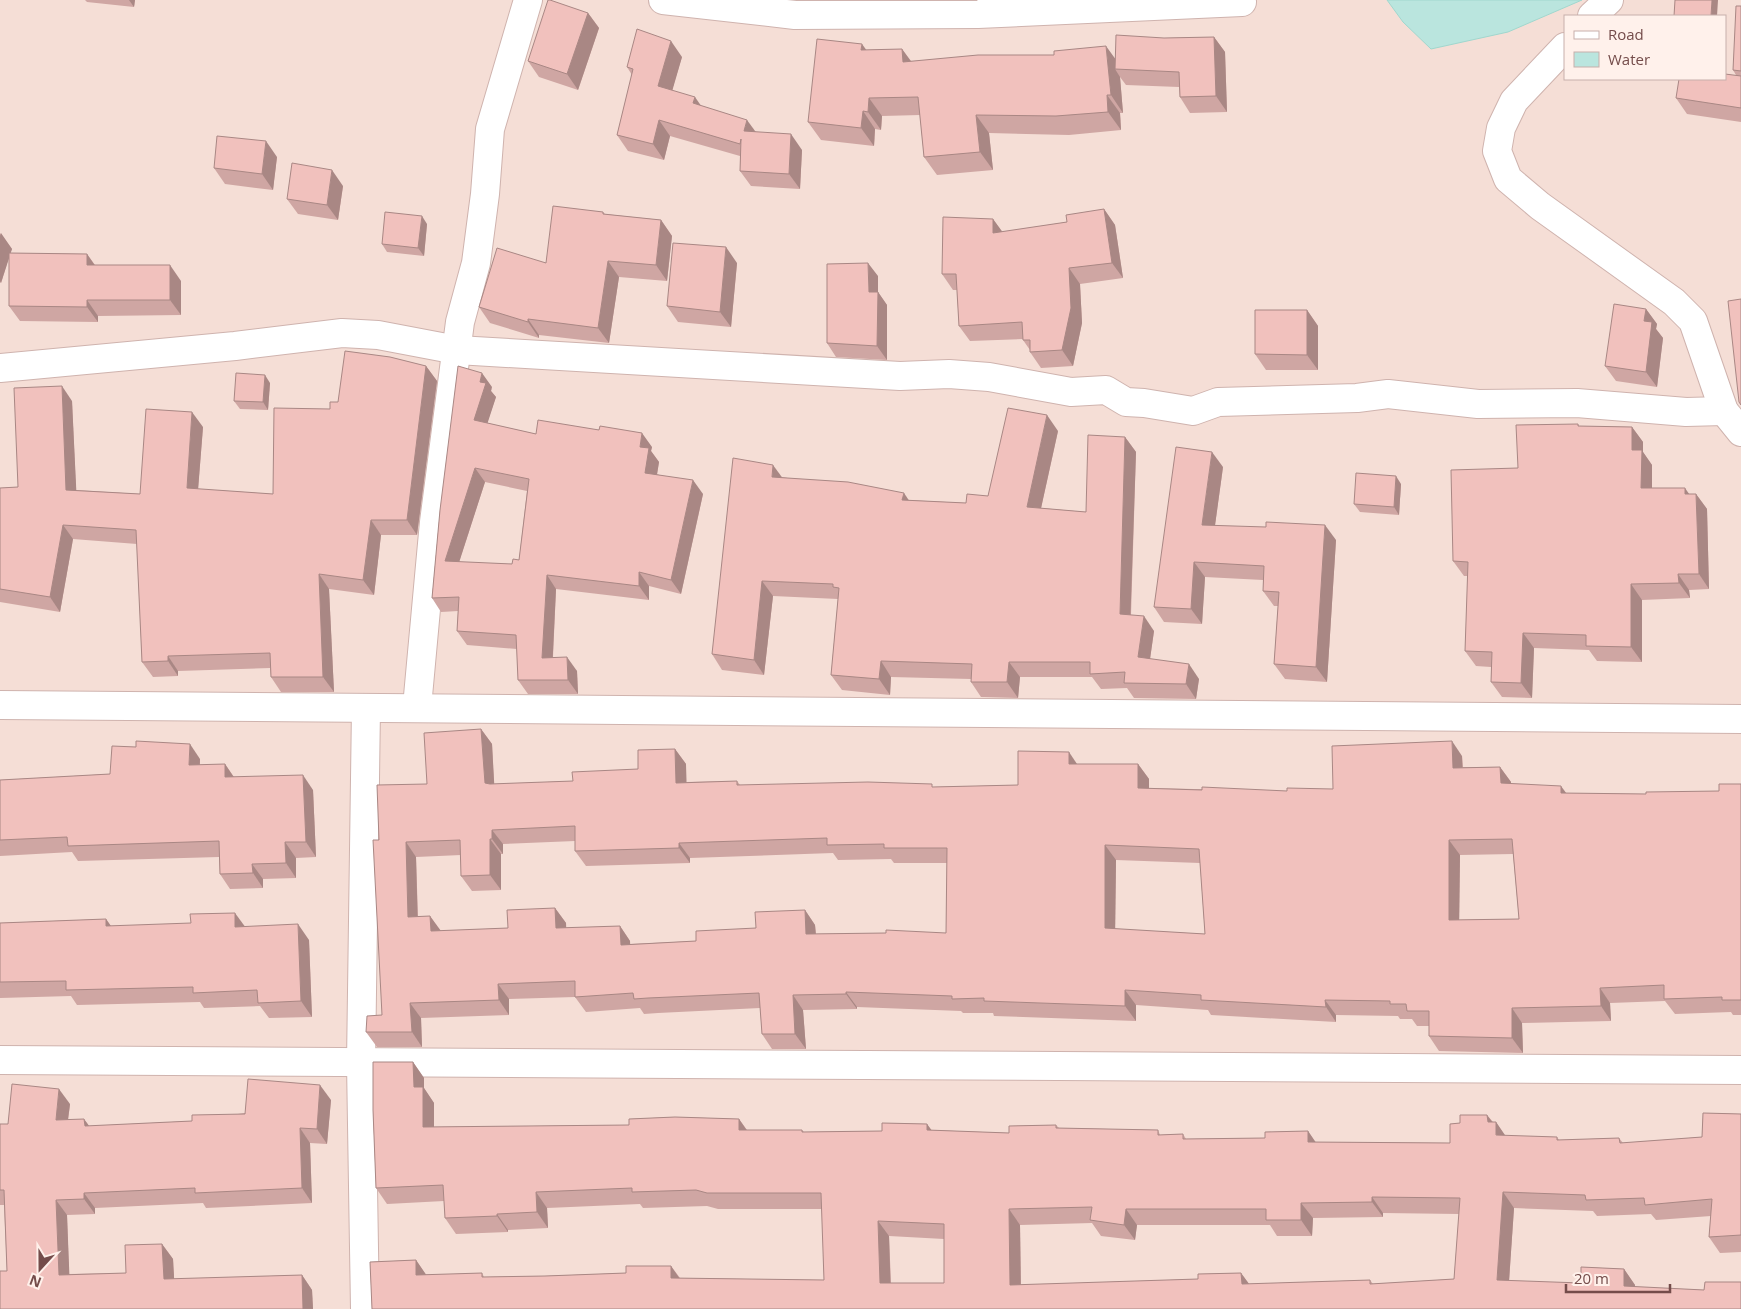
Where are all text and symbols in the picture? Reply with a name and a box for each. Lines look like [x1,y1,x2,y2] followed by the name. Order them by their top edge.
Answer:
[1564,15,1726,80] legend
[1608,24,1644,44] text: Road
[1608,49,1650,69] text: Water
[15,1244,65,1294] north arrow
[1566,1262,1670,1294] scale bar
[1574,1268,1609,1288] text: 20 m
[26,1271,44,1293] text: N

